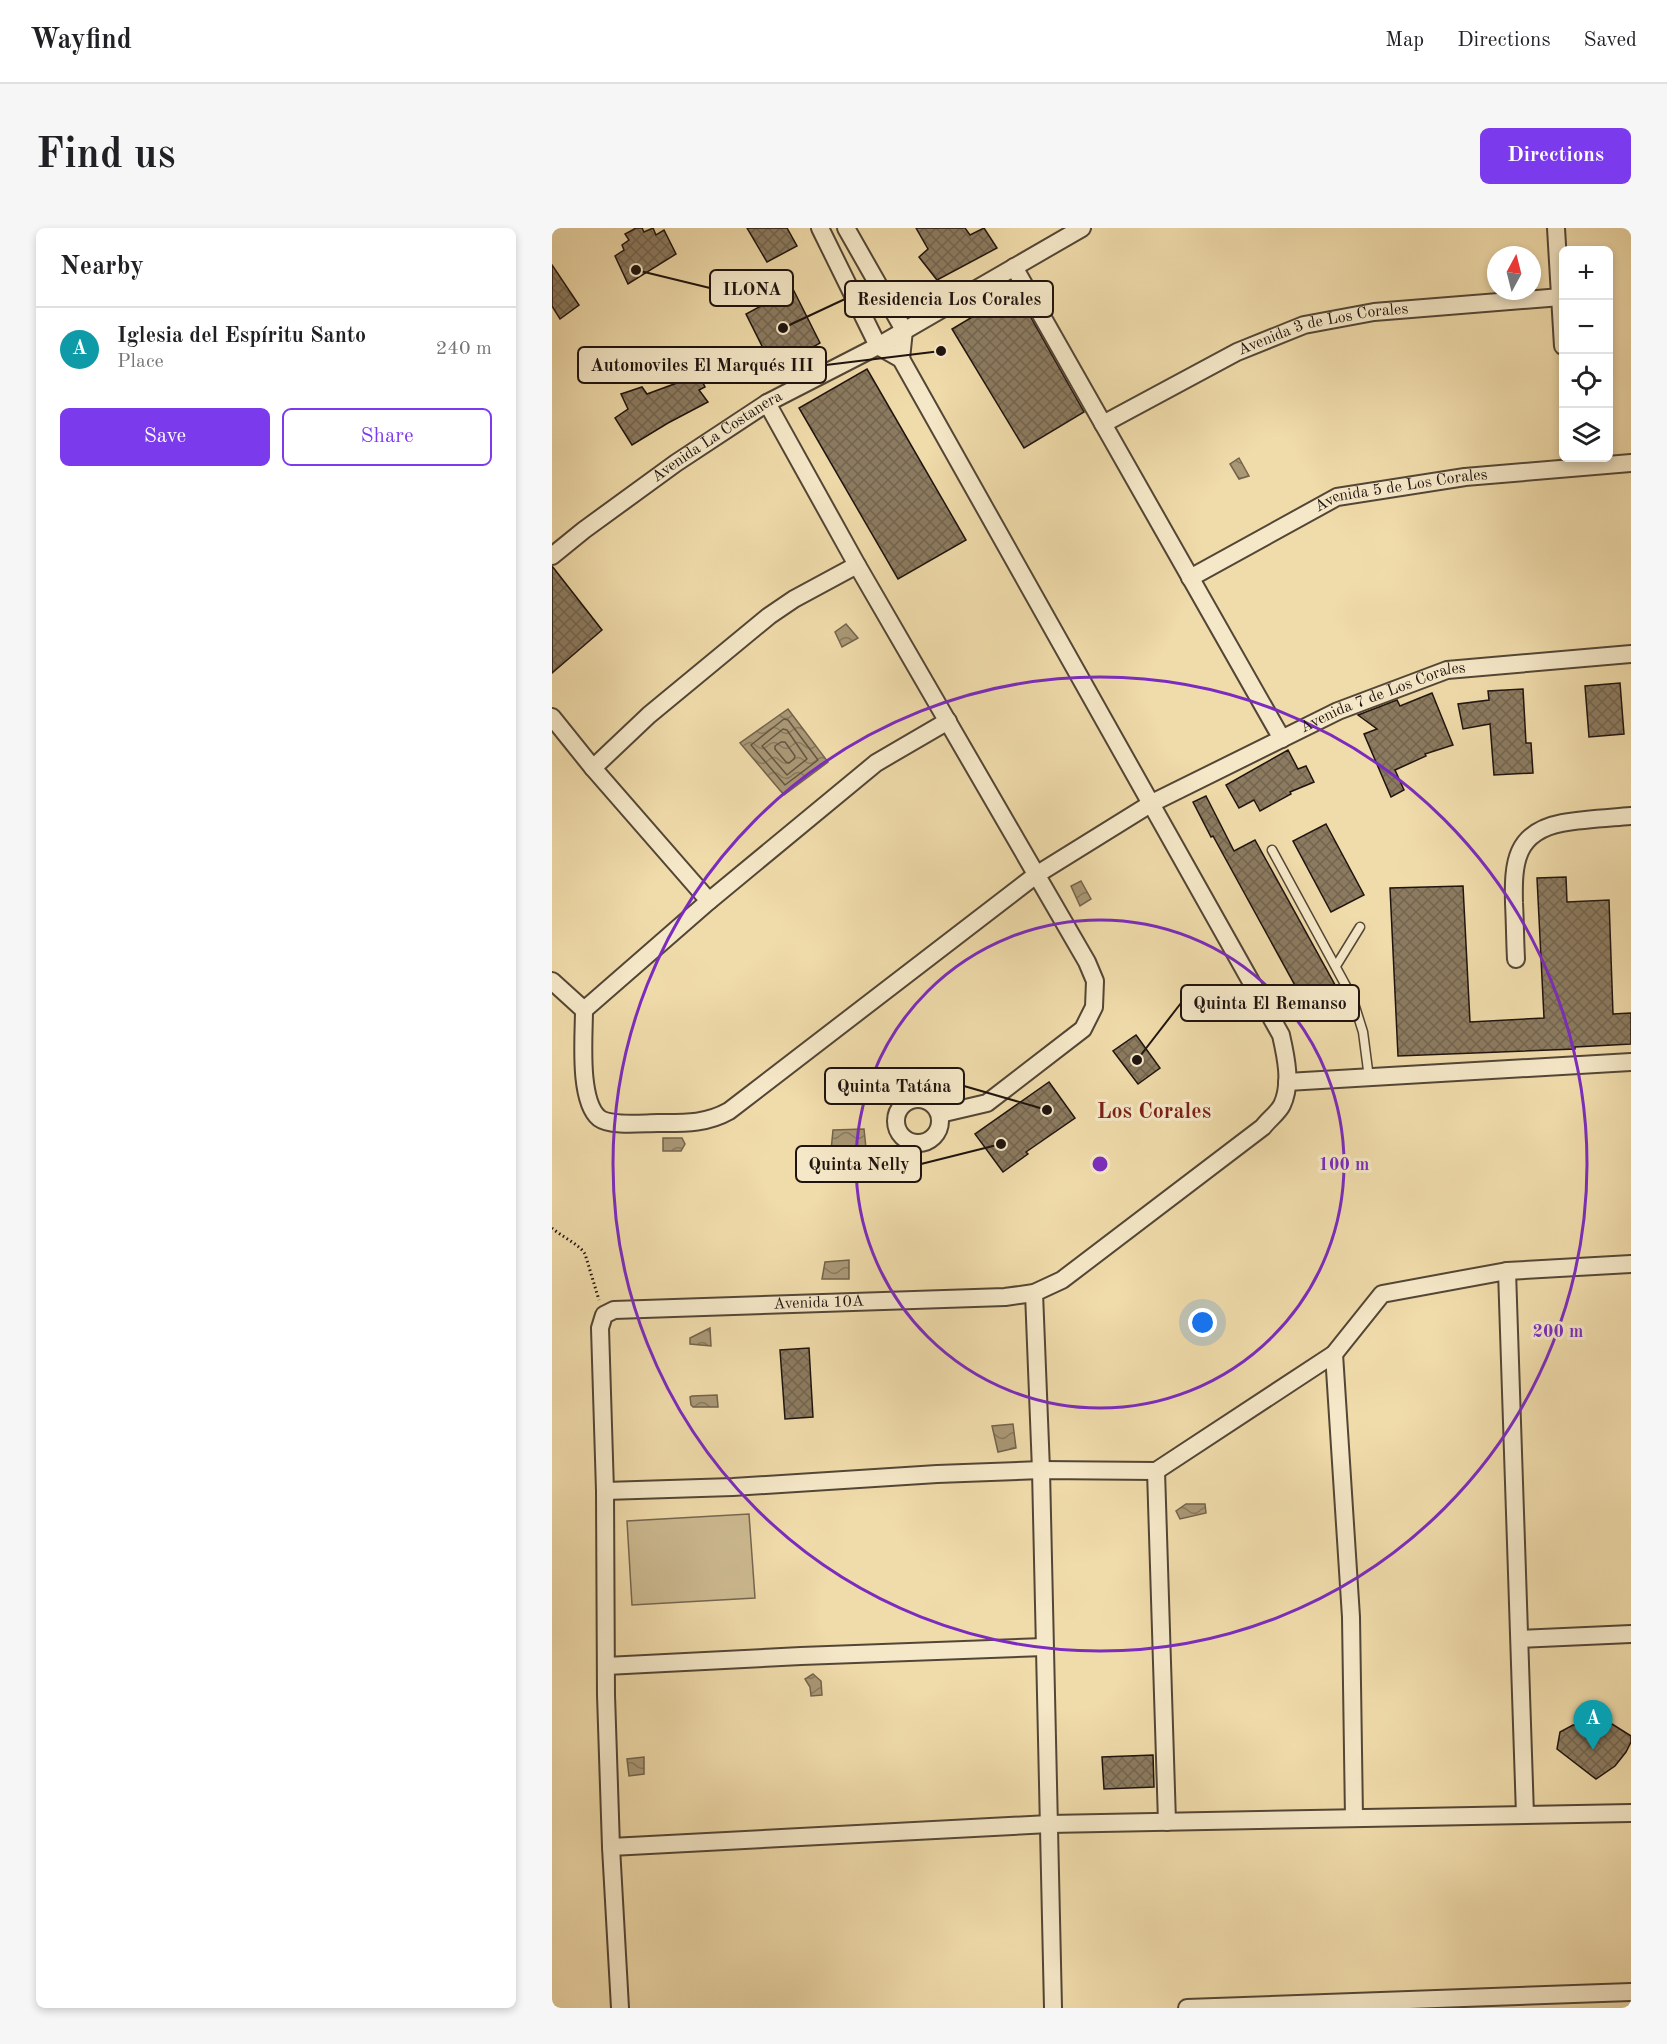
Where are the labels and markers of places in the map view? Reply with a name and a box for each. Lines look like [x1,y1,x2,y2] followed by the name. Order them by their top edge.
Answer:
[710,270,793,306] callout: ILONA
[845,281,1053,317] callout: Residencia Los Corales
[578,347,826,383] callout: Automoviles El Marqués III
[1181,985,1359,1021] callout: Quinta El Remanso
[825,1068,964,1104] callout: Quinta Tatána
[796,1146,921,1182] callout: Quinta Nelly
[1090,1154,1110,1174] centre of rings
[1574,1700,1612,1750] pin: A

